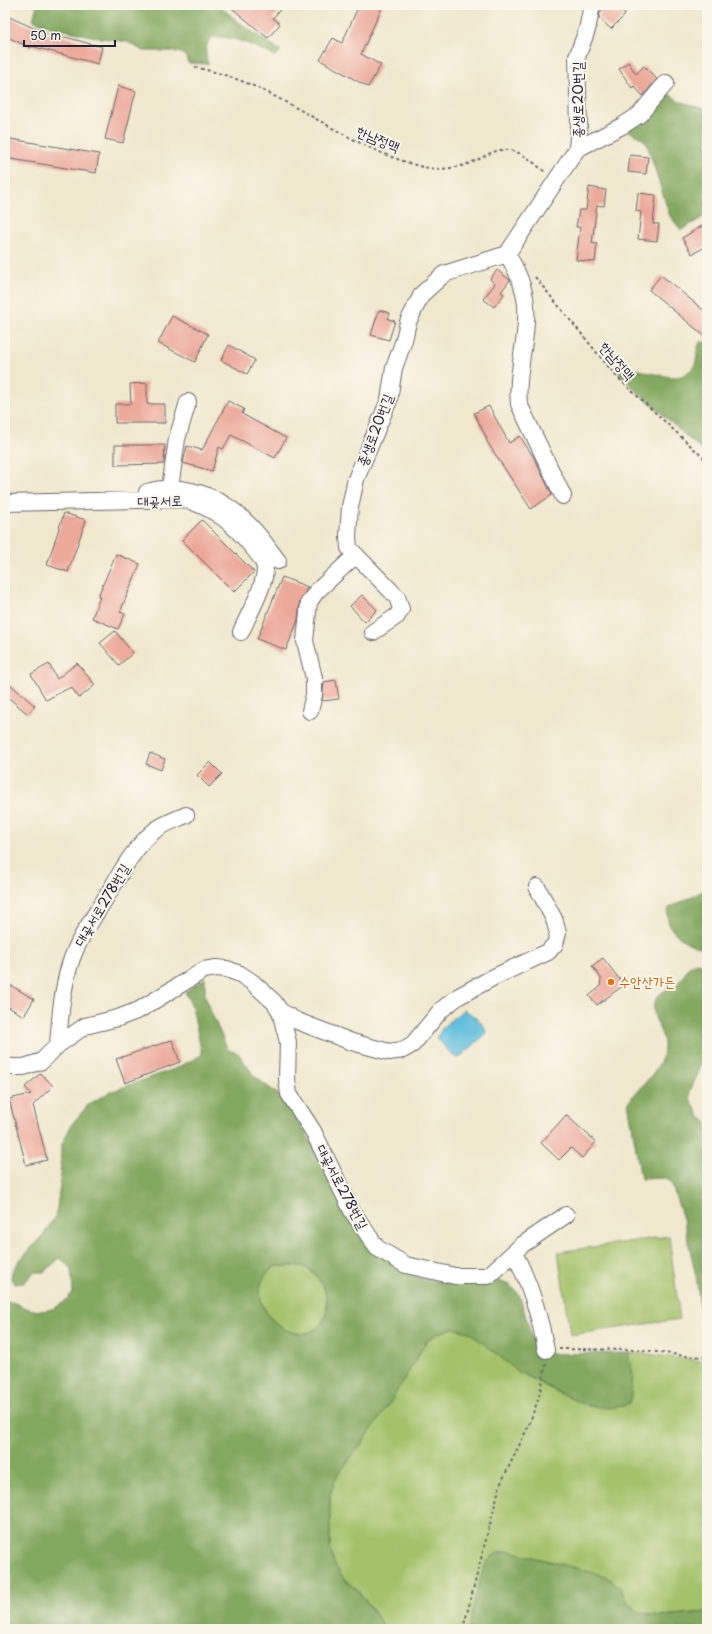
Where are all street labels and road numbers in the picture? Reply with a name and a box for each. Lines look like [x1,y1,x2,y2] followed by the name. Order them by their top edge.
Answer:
[567,61,588,138] street label: 종생로20번길
[353,120,403,157] street label: 한남정맥
[595,337,640,385] street label: 한남정맥
[351,390,398,469] street label: 종생로20번길
[137,490,183,511] street label: 대곶서로
[69,859,135,950] street label: 대곶서로278번길
[311,1141,374,1234] street label: 대곶서로278번길

